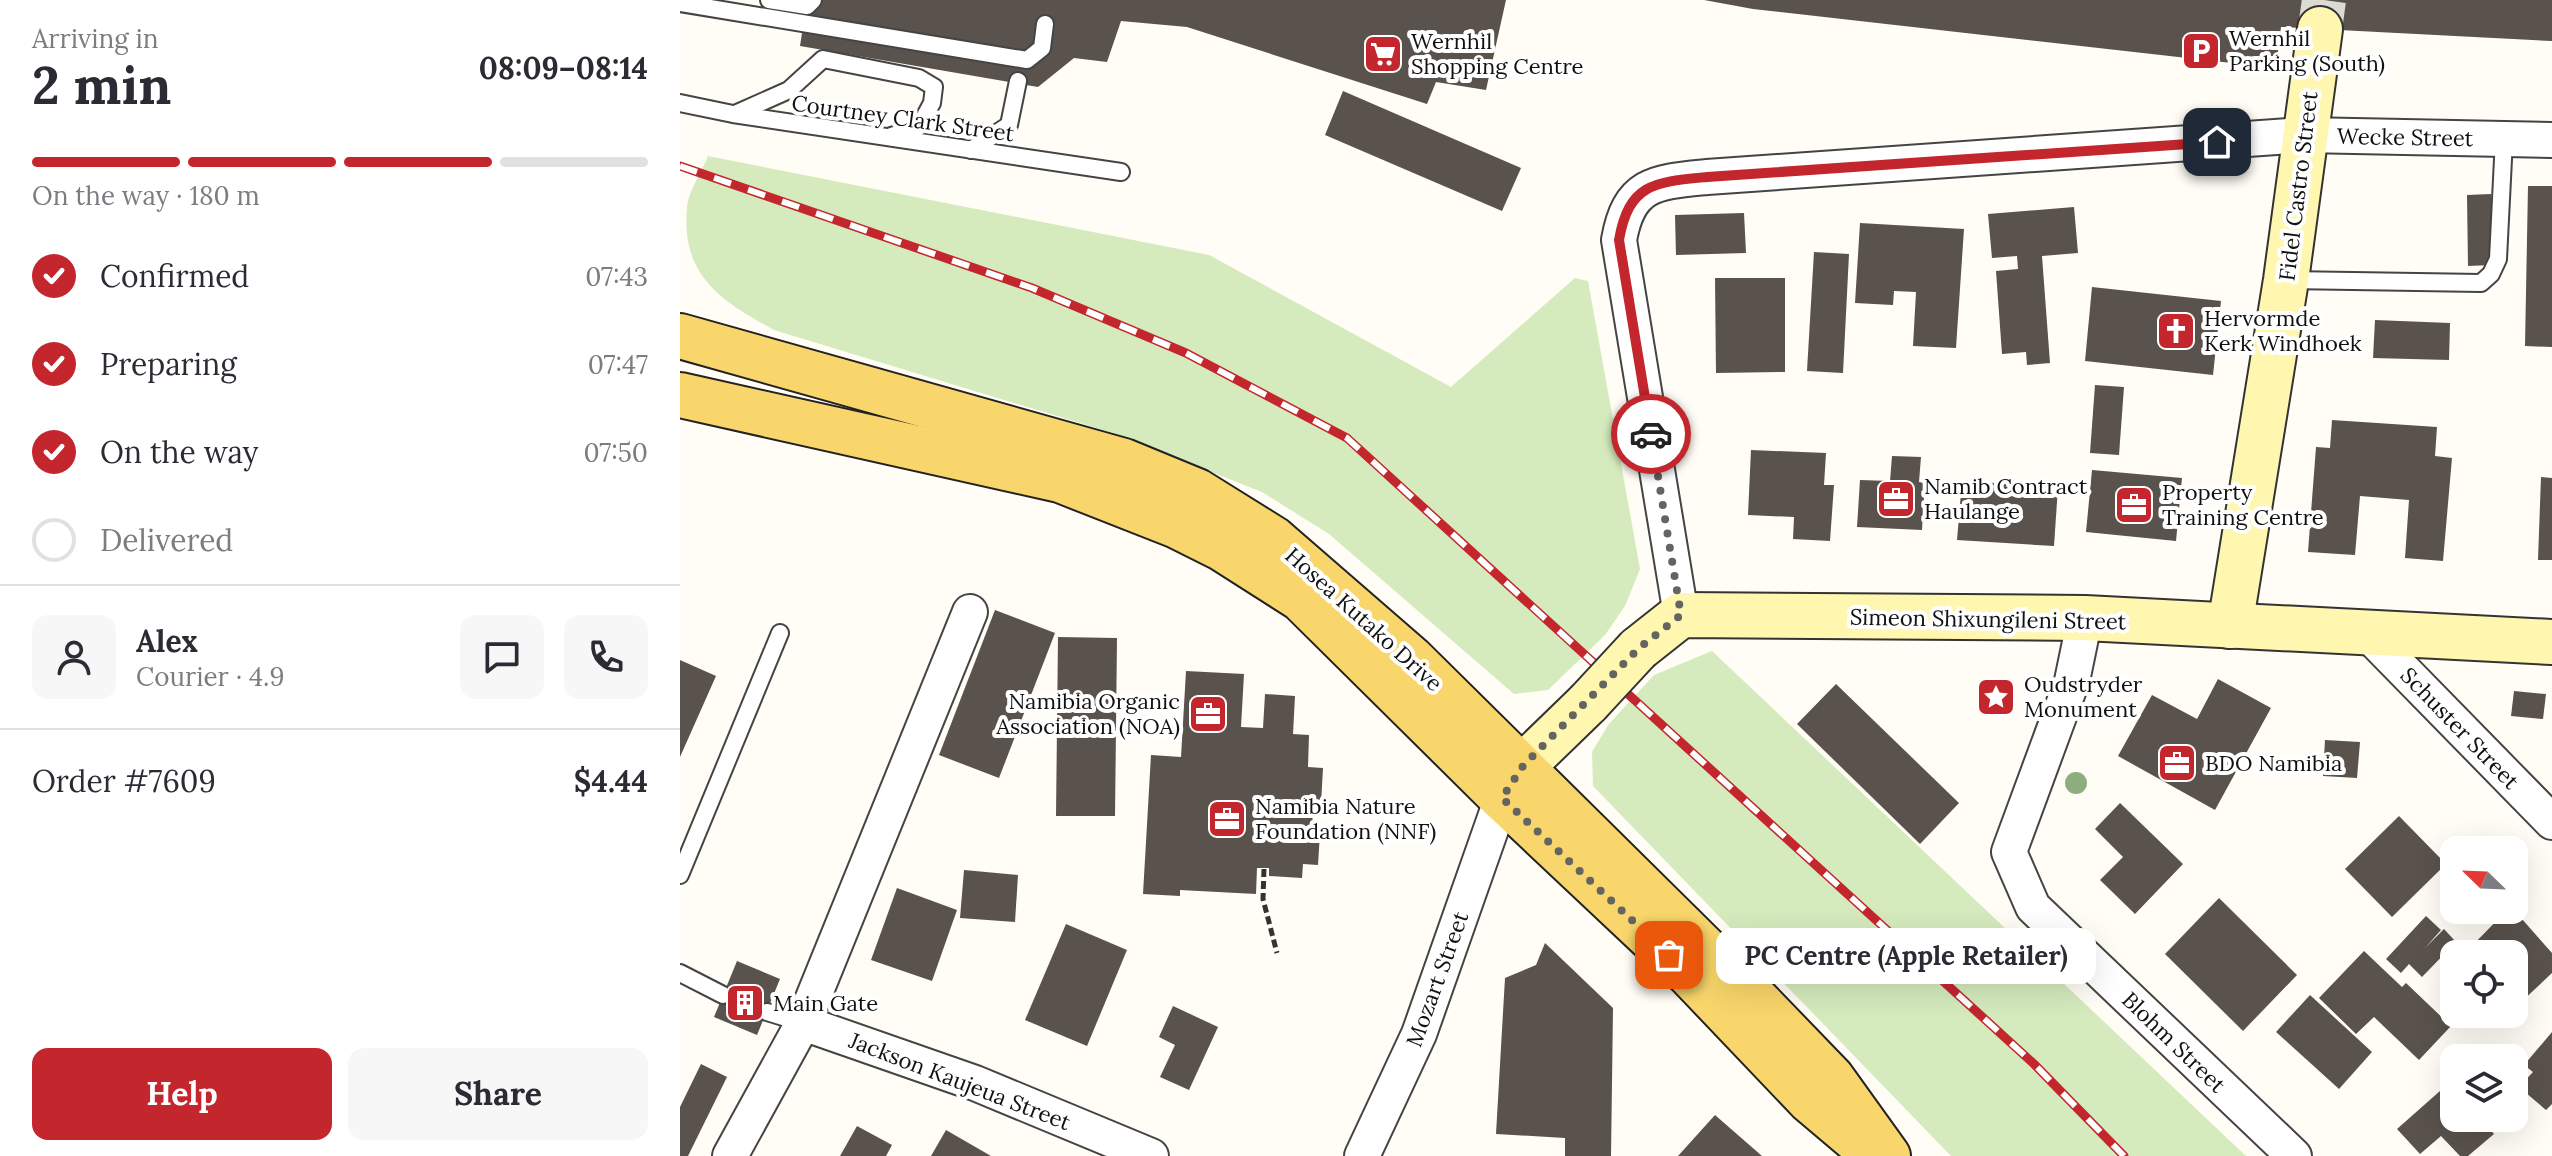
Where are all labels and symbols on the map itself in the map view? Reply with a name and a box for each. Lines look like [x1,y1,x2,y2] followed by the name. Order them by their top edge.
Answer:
[2229,24,2385,77] place label: Wernhil Parking (South)
[1411,27,1584,80] place label: Wernhil Shopping Centre
[2180,30,2222,72] parking icon: Wernhil Parking (South)
[1362,33,1404,75] supermarket icon: Wernhil Shopping Centre
[790,89,1016,148] street label: Courtney Clark Street
[2272,89,2324,282] street label: Fidel Castro Street
[2183,108,2251,176] pin
[2337,122,2474,152] street label: Wecke Street
[2204,304,2362,357] place label: Hervormde Kerk Windhoek
[2155,310,2197,352] church icon: Hervormde Kerk Windhoek
[1611,394,1691,474] courier
[1924,472,2088,525] place label: Namib Contract Haulange
[1875,478,1917,520] office icon: Namib Contract Haulange
[2162,478,2324,531] place label: Property Training Centre
[2113,484,2155,526] office icon: Property Training Centre
[1280,541,1448,697] street label: Hosea Kutako Drive
[1850,603,2127,635] street label: Simeon Shixungileni Street
[2395,661,2526,795] street label: Schuster Street
[2024,670,2143,723] place label: Oudstryder Monument
[1975,676,2017,718] place icon: Oudstryder Monument
[995,687,1180,740] place label: Namibia Organic Association (NOA)
[1187,693,1229,735] office icon: Namibia Organic Association (NOA)
[2156,742,2198,784] office icon: BDO Namibia
[2205,749,2342,777] place label: BDO Namibia
[1255,792,1436,845] place label: Namibia Nature Foundation (NNF)
[1206,798,1248,840] office icon: Namibia Nature Foundation (NNF)
[2440,836,2528,924] north arrow
[1400,907,1475,1050] street label: Mozart Street
[1635,921,1703,989] pin
[1717,927,2097,983] callout: PC Centre (Apple Retailer)
[724,982,766,1024] building icon: Main Gate
[2116,986,2232,1099] street label: Blohm Street
[773,989,878,1017] place label: Main Gate
[845,1026,1075,1136] street label: Jackson Kaujeua Street

